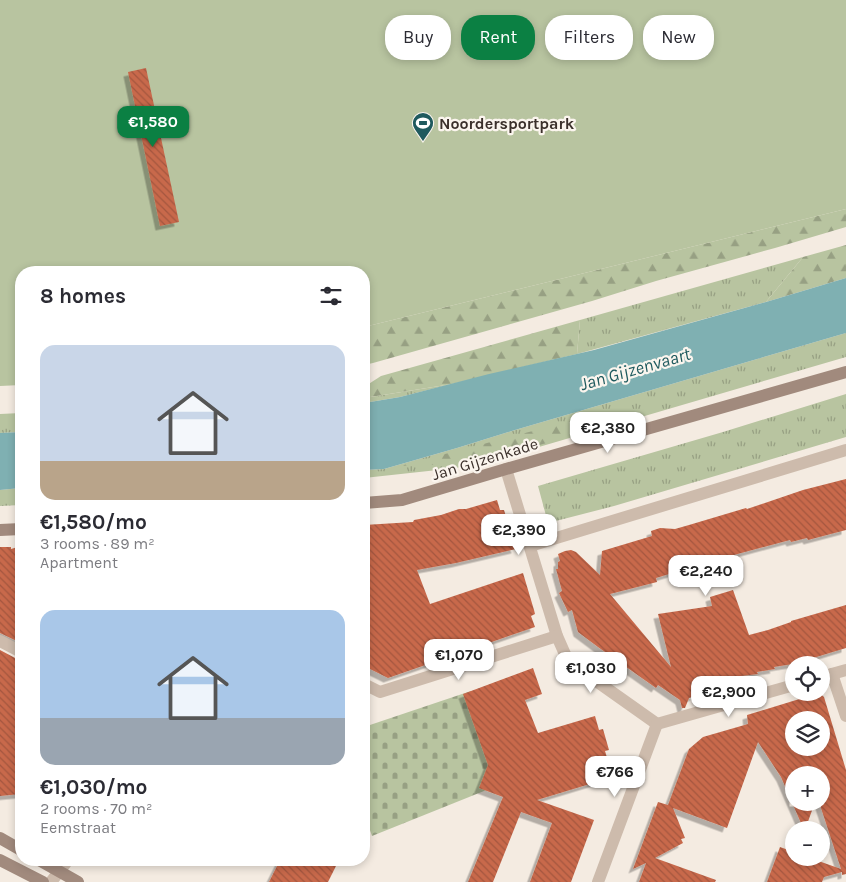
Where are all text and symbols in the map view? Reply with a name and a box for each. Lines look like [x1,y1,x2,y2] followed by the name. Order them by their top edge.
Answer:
[385,15,451,60] chip: Buy
[461,15,535,60] chip: Rent
[545,15,633,60] chip: Filters
[643,15,714,60] chip: New
[112,106,194,148] pin: €1,580
[411,111,435,142] sports icon: Noordersportpark
[128,112,178,131] text: €1,580
[439,114,575,133] place label: Noordersportpark
[317,282,345,310] icon: filters
[40,284,126,308] text: 8 homes
[577,342,694,395] water label: Jan Gijzenvaart
[148,378,238,468] icon: home
[567,412,649,454] pin: €2,380
[581,418,635,437] text: €2,380
[430,434,540,484] street label: Jan Gijzenkade
[40,510,147,534] text: €1,580/mo
[478,514,560,556] pin: €2,390
[492,520,546,539] text: €2,390
[40,534,155,553] text: 3 rooms · 89 m²
[40,553,118,572] text: Apartment
[665,554,747,597] pin: €2,240
[679,561,733,580] text: €2,240
[418,638,500,681] pin: €1,070
[148,643,238,733] icon: home
[435,645,483,664] text: €1,070
[550,652,632,694] pin: €1,030
[785,656,830,866] map controls
[785,656,830,701] button: locate
[566,658,616,677] text: €1,030
[688,676,770,718] pin: €2,900
[702,682,756,701] text: €2,900
[785,711,830,756] button: layers
[585,756,645,798] pin: €766
[596,762,634,781] text: €766
[785,766,830,811] button: +
[40,775,147,799] text: €1,030/mo
[40,799,152,818] text: 2 rooms · 70 m²
[40,818,116,837] text: Eemstraat
[785,821,830,866] button: −

